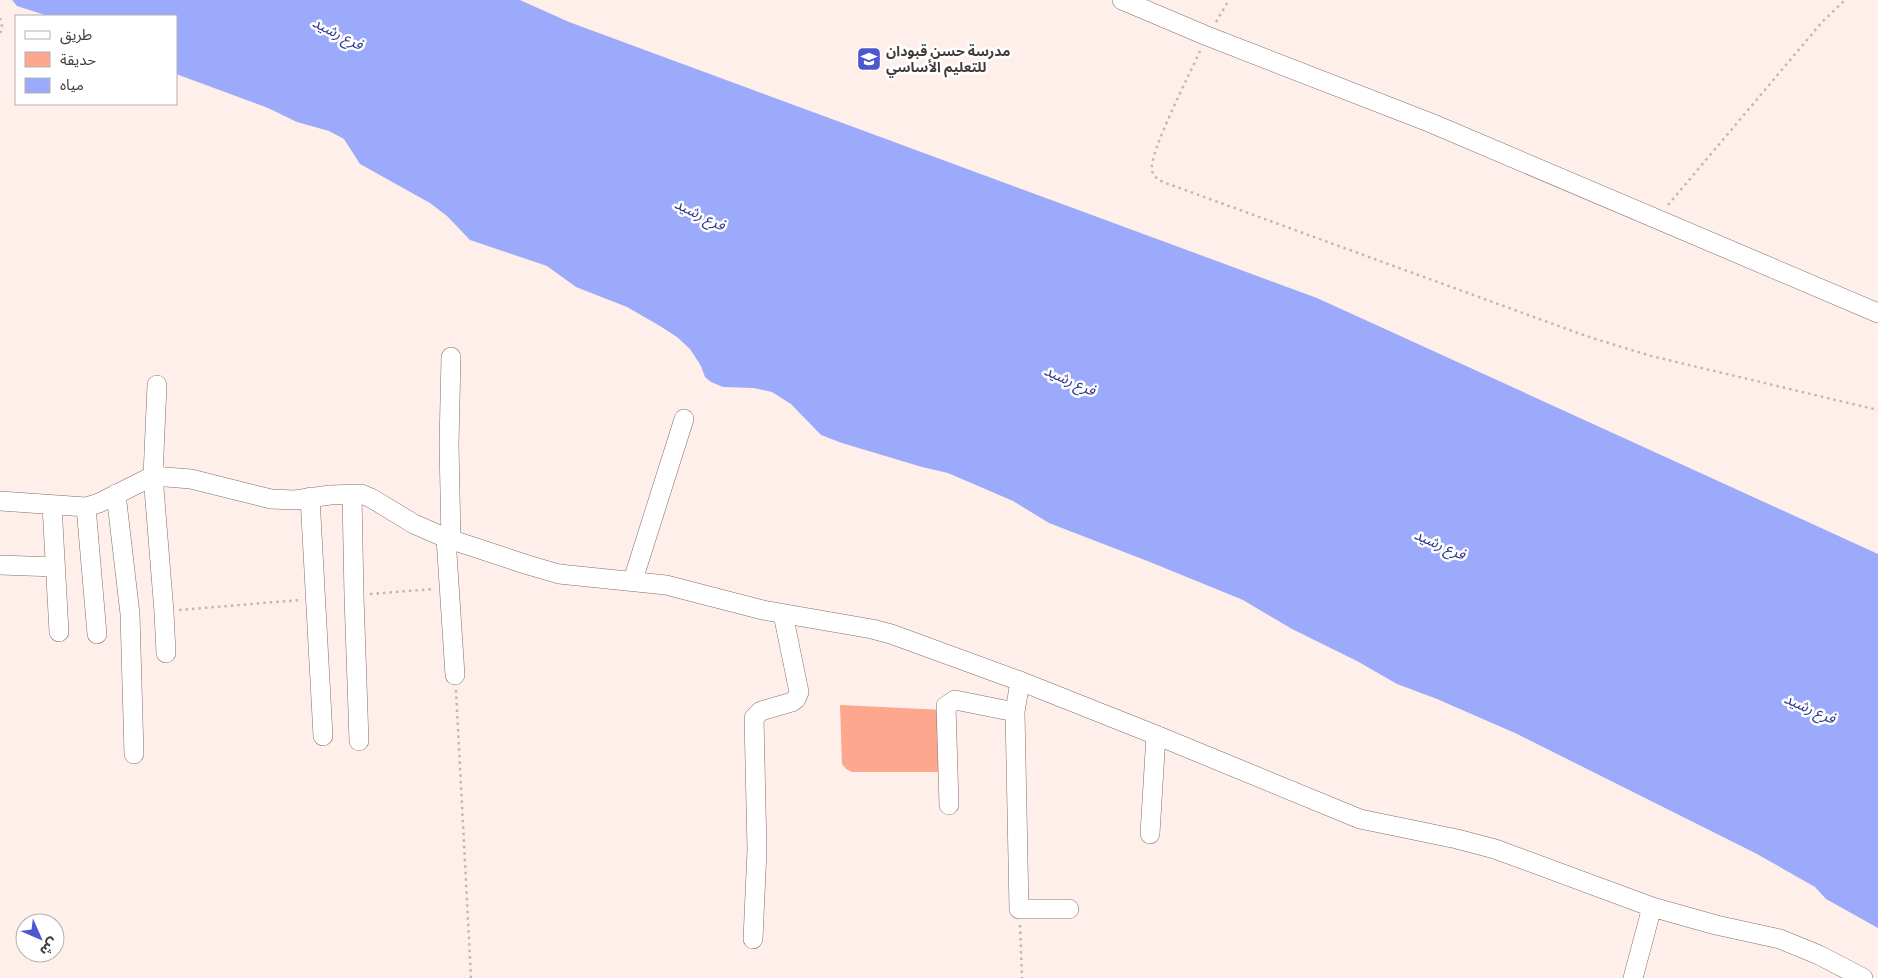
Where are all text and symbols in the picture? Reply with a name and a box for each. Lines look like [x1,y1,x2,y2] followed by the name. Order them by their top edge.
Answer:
[309,13,367,56] water label: فرع رشيد
[15,15,178,105] legend
[60,26,92,45] text: طريق
[886,43,1010,78] place label: مدرسة حسن قبودان للتعليم الأساسي
[856,46,882,72] school or university icon: مدرسة حسن قبودان للتعليم الأساسي
[60,51,96,68] text: حديقة
[60,76,84,93] text: مياه
[671,194,729,237] water label: فرع رشيد
[1041,361,1099,402] water label: فرع رشيد
[1411,525,1469,566] water label: فرع رشيد
[1781,689,1839,730] water label: فرع رشيد
[15,913,65,963] north arrow
[37,935,62,960] text: ش

